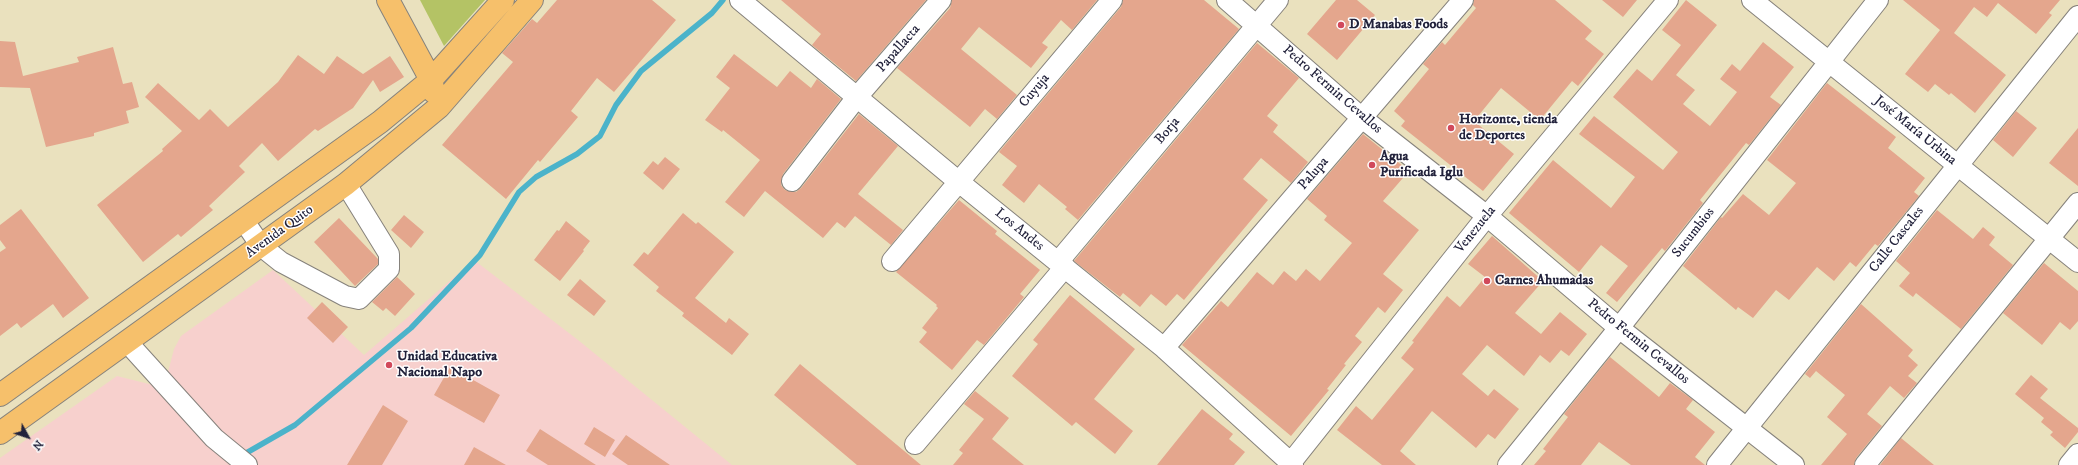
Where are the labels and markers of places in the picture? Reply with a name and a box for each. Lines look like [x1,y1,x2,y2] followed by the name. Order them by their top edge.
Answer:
[1349,17,1448,33] place label: D Manabas Foods
[1336,20,1346,30] marker: D Manabas Foods
[1459,112,1557,144] place label: Horizonte, tienda de Deportes
[1446,123,1456,133] marker: Horizonte, tienda de Deportes
[1380,149,1463,182] place label: Agua Purificada Iglu
[1367,160,1377,170] marker: Agua Purificada Iglu
[1495,273,1593,289] place label: Carnes Ahumadas
[1482,276,1492,286] marker: Carnes Ahumadas
[397,349,497,382] place label: Unidad Educativa Nacional Napo
[384,360,394,370] marker: Unidad Educativa Nacional Napo

